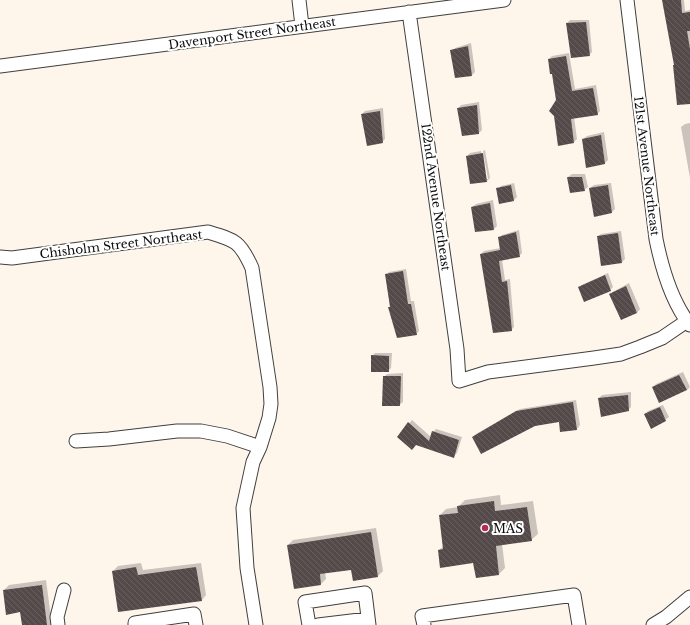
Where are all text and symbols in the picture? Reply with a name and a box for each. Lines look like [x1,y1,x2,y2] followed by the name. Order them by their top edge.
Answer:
[167,14,337,52] street label: Davenport Street Northeast
[631,95,663,237] street label: 121st Avenue Northeast
[418,122,454,272] street label: 122nd Avenue Northeast
[39,227,204,261] street label: Chisholm Street Northeast
[493,521,523,536] place label: MAS
[480,523,490,533] marker: MAS

